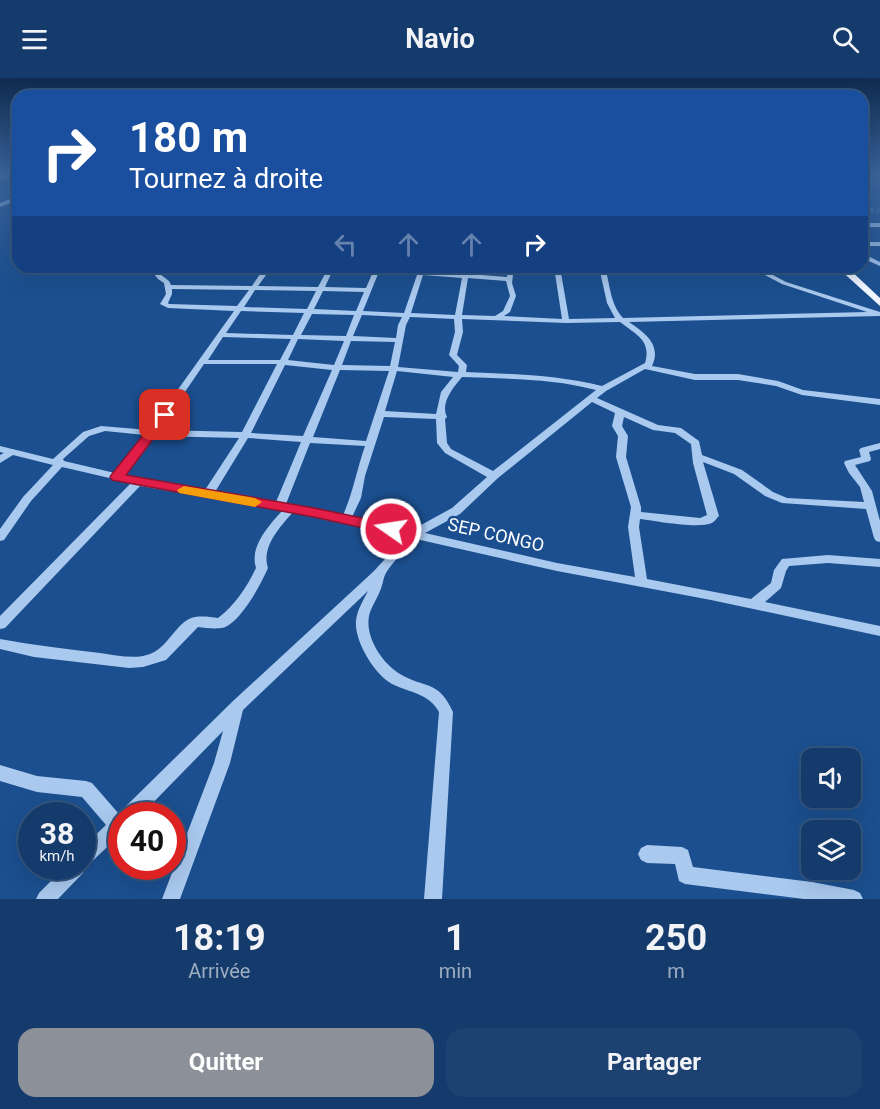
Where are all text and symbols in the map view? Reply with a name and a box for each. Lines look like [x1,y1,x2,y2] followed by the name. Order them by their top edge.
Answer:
[18,23,51,56] icon: menu
[405,23,475,55] text: Navio
[829,23,862,56] icon: search
[129,113,248,162] text: 180 m
[30,114,108,192] icon: right
[129,163,323,195] text: Tournez à droite
[329,228,362,261] icon: left
[392,228,425,261] icon: ahead
[455,228,488,261] icon: ahead
[518,228,551,261] icon: right
[139,389,190,440] pin
[148,398,181,431] icon: arrive
[359,497,423,561] position arrow
[446,513,546,556] street label: SEP CONGO
[801,748,861,880] map controls
[801,748,861,808] button: sound
[108,802,186,880] speed limit sign: 40
[40,816,74,851] text: 38
[801,820,861,880] button: layers
[39,847,75,865] text: km/h
[173,917,266,959] text: 18:19
[445,917,466,959] text: 1
[645,917,707,959] text: 250
[188,959,250,983] text: Arrivée
[439,959,472,983] text: min
[667,959,685,983] text: m
[18,1028,434,1097] button: Quitter
[446,1028,862,1097] button: Partager

